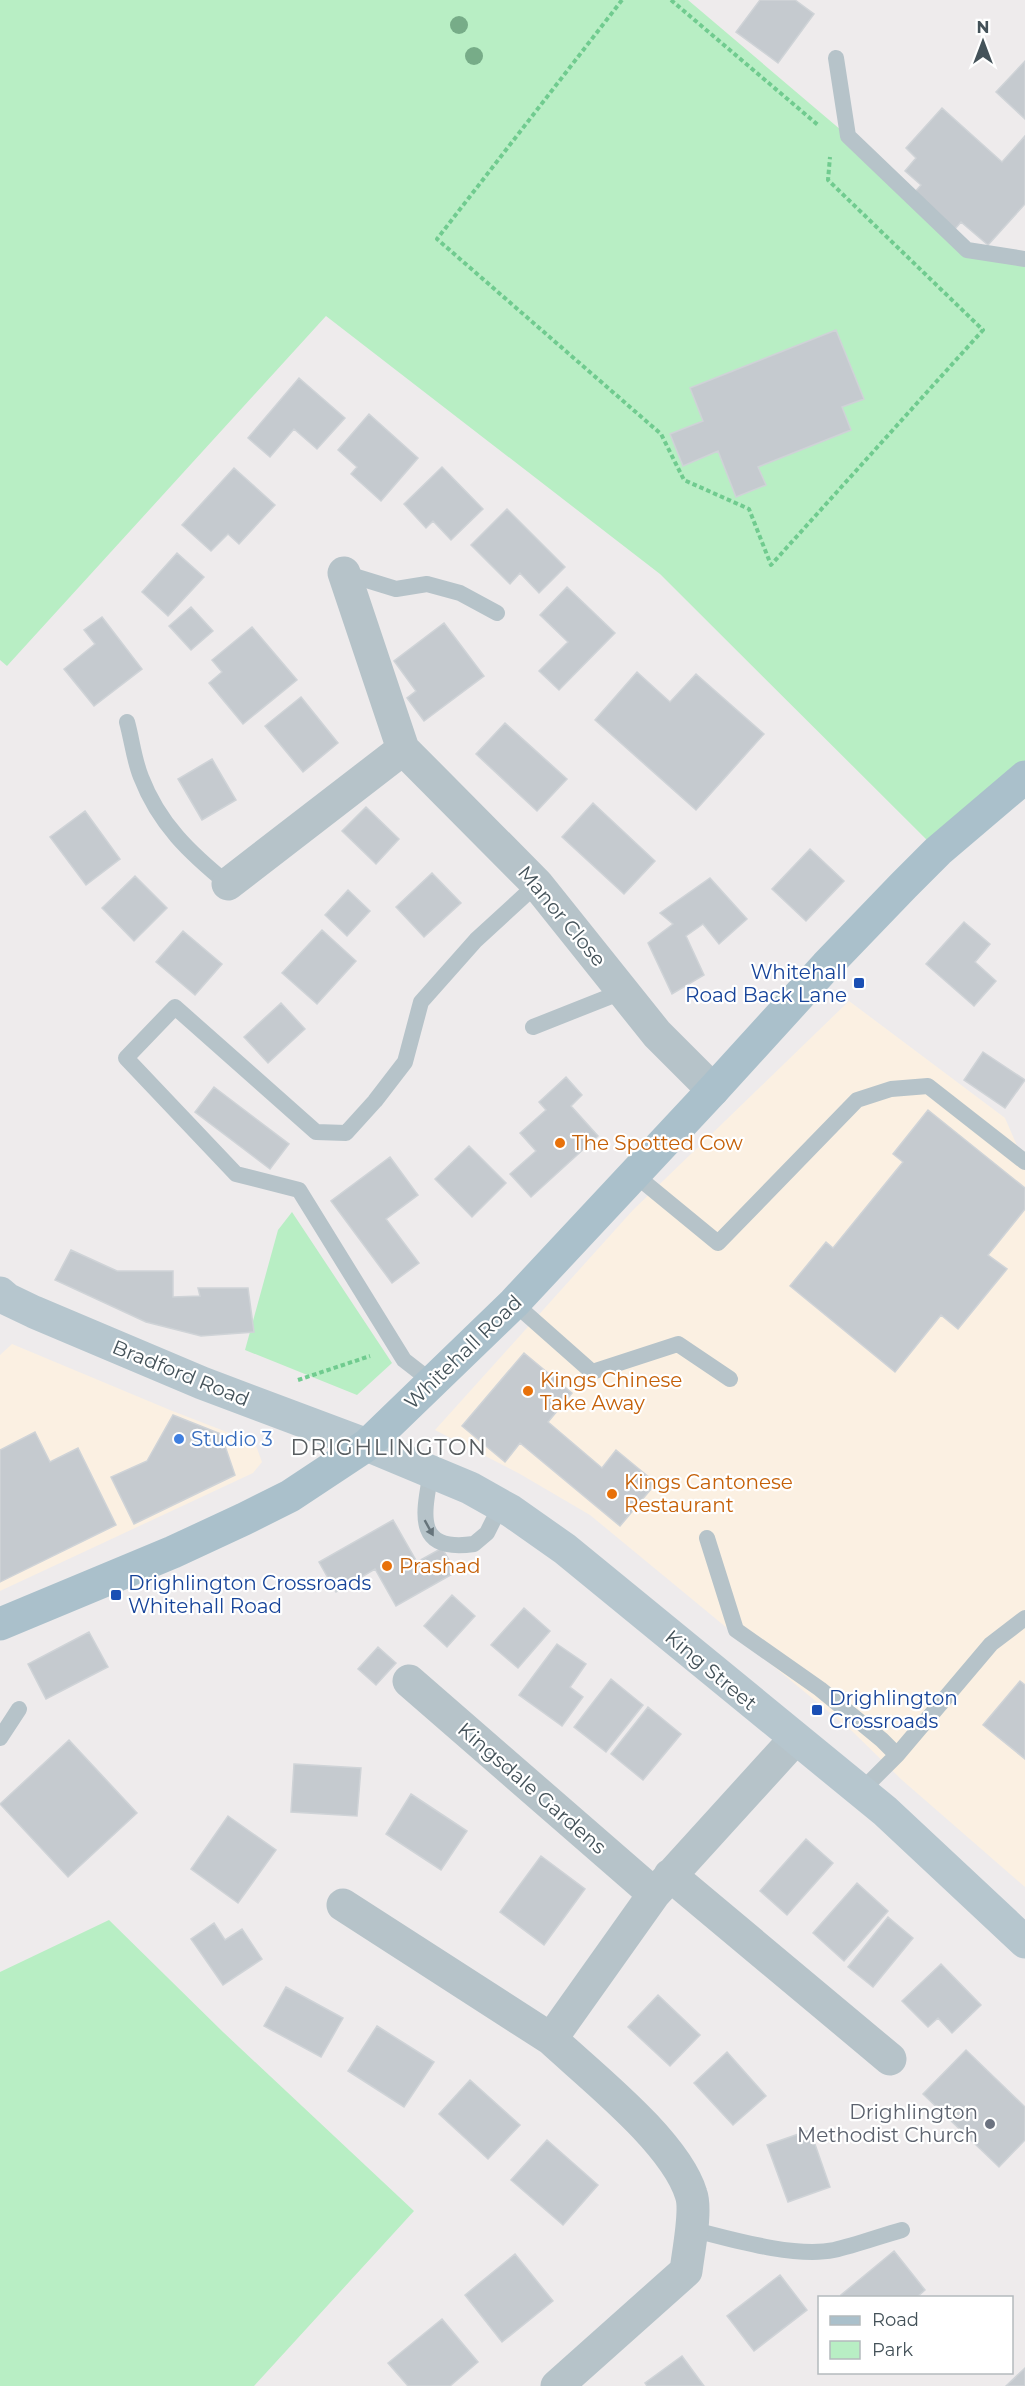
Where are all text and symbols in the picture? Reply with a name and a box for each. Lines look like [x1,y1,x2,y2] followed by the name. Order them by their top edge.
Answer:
[953,12,1013,72] north arrow
[977,18,989,37] text: N
[513,861,611,971] street label: Manor Close
[685,960,847,1007] place label: Whitehall Road Back Lane
[852,976,866,990] marker: Whitehall Road Back Lane
[572,1131,743,1155] place label: The Spotted Cow
[553,1136,567,1150] marker: The Spotted Cow
[399,1290,527,1414] street label: Whitehall Road
[109,1335,253,1411] street label: Bradford Road
[540,1368,682,1415] place label: Kings Chinese Take Away
[521,1384,535,1398] marker: Kings Chinese Take Away
[191,1427,273,1451] place label: Studio 3
[172,1432,186,1446] marker: Studio 3
[291,1434,487,1461] district label: DRIGHLINGTON
[624,1470,793,1517] place label: Kings Cantonese Restaurant
[605,1487,619,1501] marker: Kings Cantonese Restaurant
[424,1520,434,1537] one-way arrow
[399,1554,481,1578] place label: Prashad
[380,1559,394,1573] marker: Prashad
[128,1571,372,1618] place label: Drighlington Crossroads Whitehall Road
[109,1588,123,1602] marker: Drighlington Crossroads Whitehall Road
[660,1625,762,1715] street label: King Street
[829,1686,958,1733] place label: Drighlington Crossroads
[810,1703,824,1717] marker: Drighlington Crossroads
[453,1717,611,1859] street label: Kingsdale Gardens
[797,2100,978,2147] place label: Drighlington Methodist Church
[983,2117,997,2131] marker: Drighlington Methodist Church
[818,2296,1013,2374] legend
[872,2309,919,2331] text: Road
[872,2339,913,2361] text: Park

